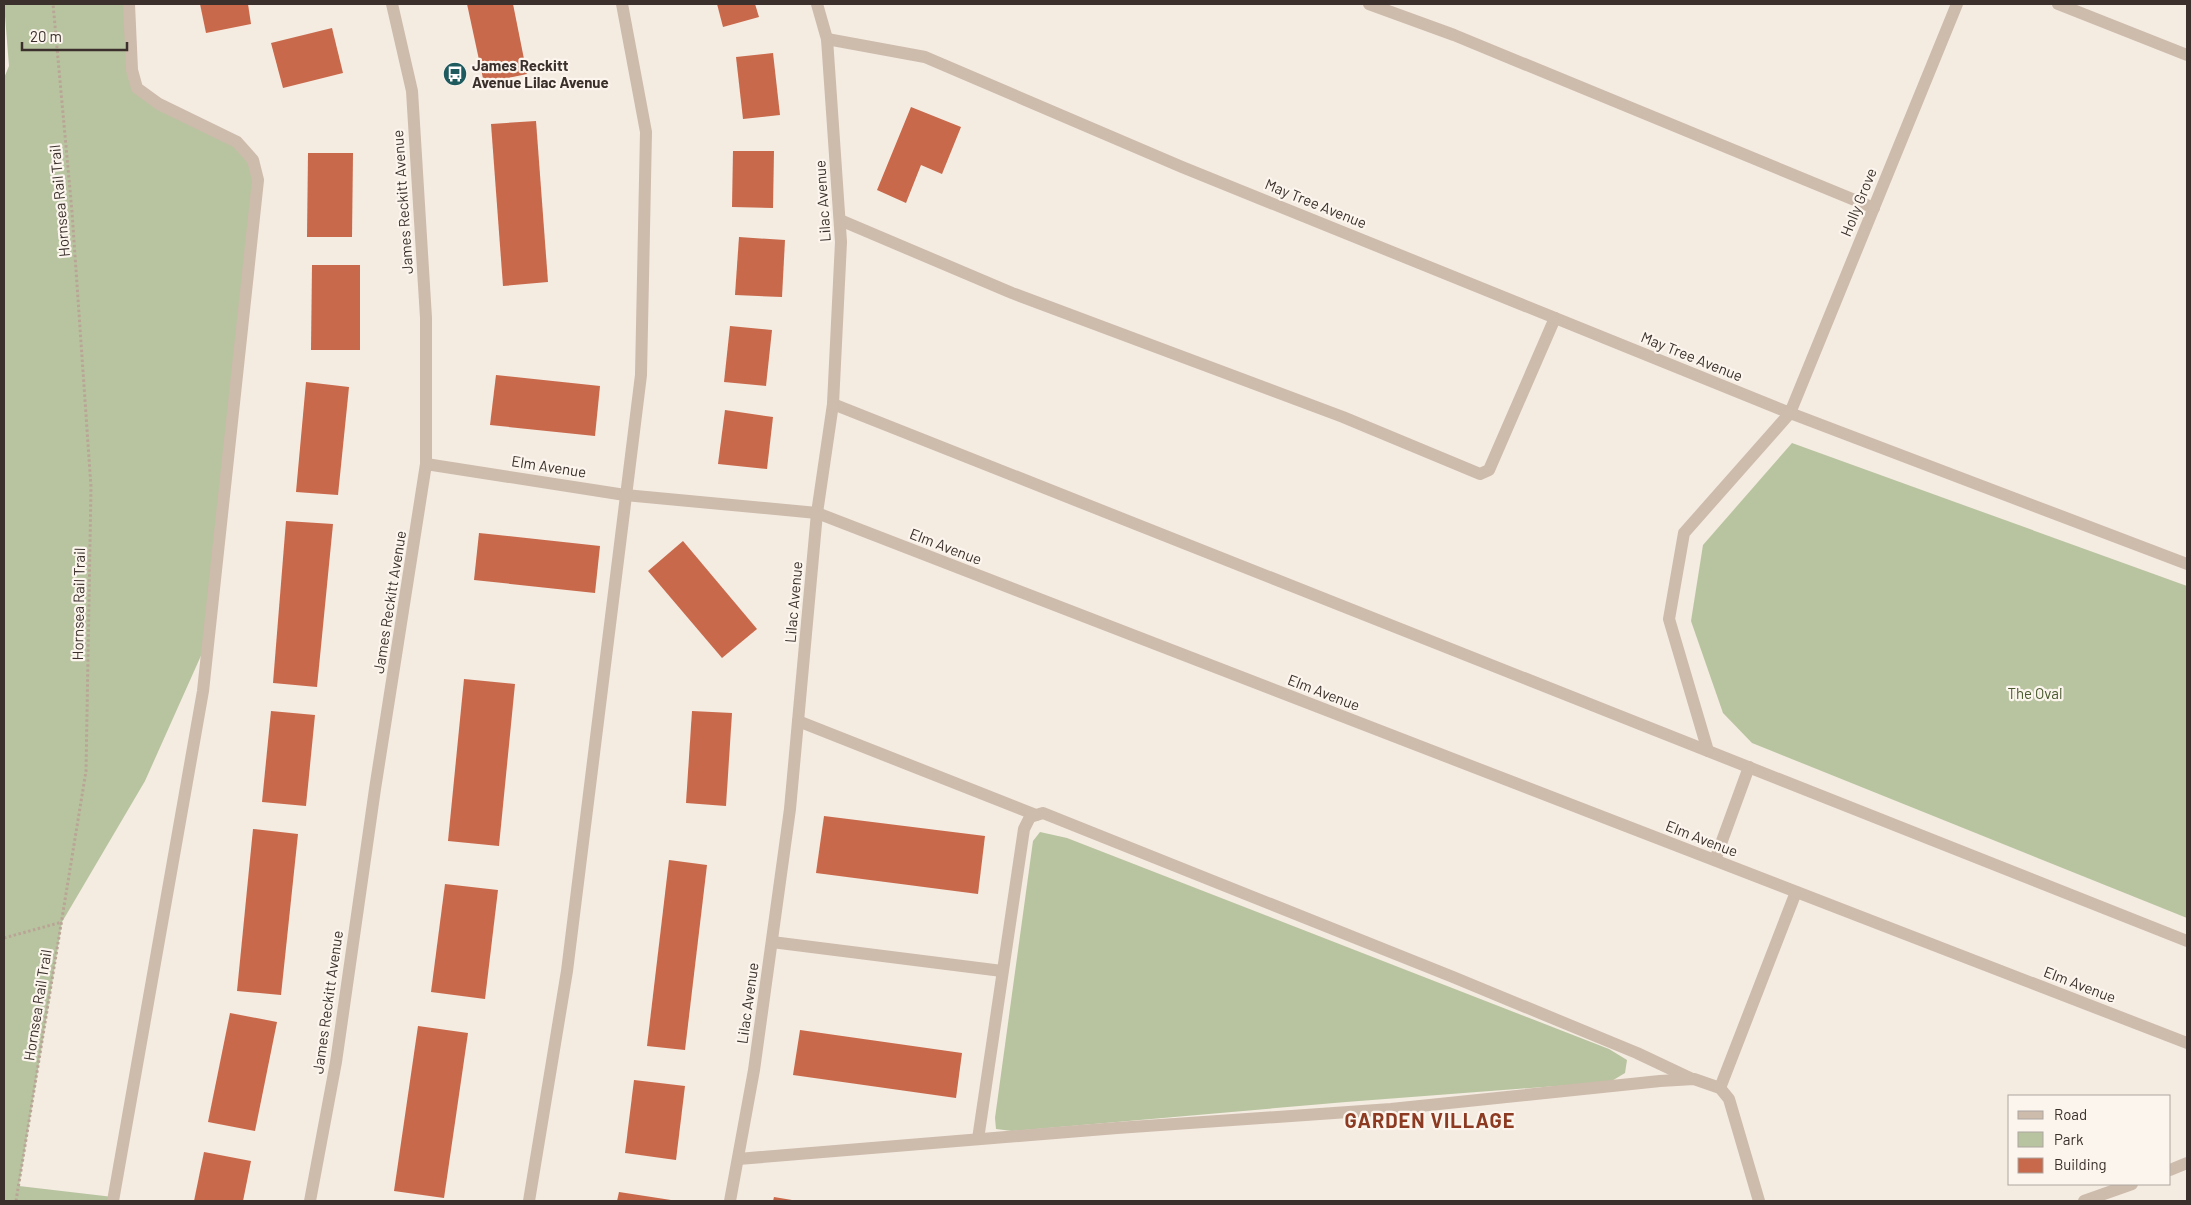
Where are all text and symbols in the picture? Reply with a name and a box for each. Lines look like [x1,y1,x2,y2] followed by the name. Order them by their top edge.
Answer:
[22,20,128,52] scale bar
[30,27,62,45] text: 20 m
[472,56,609,91] place label: James Reckitt Avenue Lilac Avenue
[442,61,468,87] bus stop icon: James Reckitt Avenue Lilac Avenue
[388,129,416,275] street label: James Reckitt Avenue
[45,144,73,258] street label: Hornsea Rail Trail
[810,160,834,242] street label: Lilac Avenue
[1836,165,1880,239] street label: Holly Grove
[1263,174,1369,232] street label: May Tree Avenue
[1639,327,1745,385] street label: May Tree Avenue
[510,451,588,481] street label: Elm Avenue
[907,524,985,568] street label: Elm Avenue
[369,529,409,675] street label: James Reckitt Avenue
[68,548,88,660] street label: Hornsea Rail Trail
[780,560,806,644] street label: Lilac Avenue
[1285,670,1363,714] street label: Elm Avenue
[2008,684,2062,702] park label: The Oval
[1663,816,1741,860] street label: Elm Avenue
[308,929,346,1075] street label: James Reckitt Avenue
[19,948,55,1062] street label: Hornsea Rail Trail
[732,961,762,1045] street label: Lilac Avenue
[2041,962,2119,1006] street label: Elm Avenue
[2008,1095,2171,1185] legend
[2054,1105,2087,1123] text: Road
[1345,1108,1515,1132] district label: GARDEN VILLAGE
[2054,1130,2084,1148] text: Park
[2054,1155,2107,1173] text: Building

